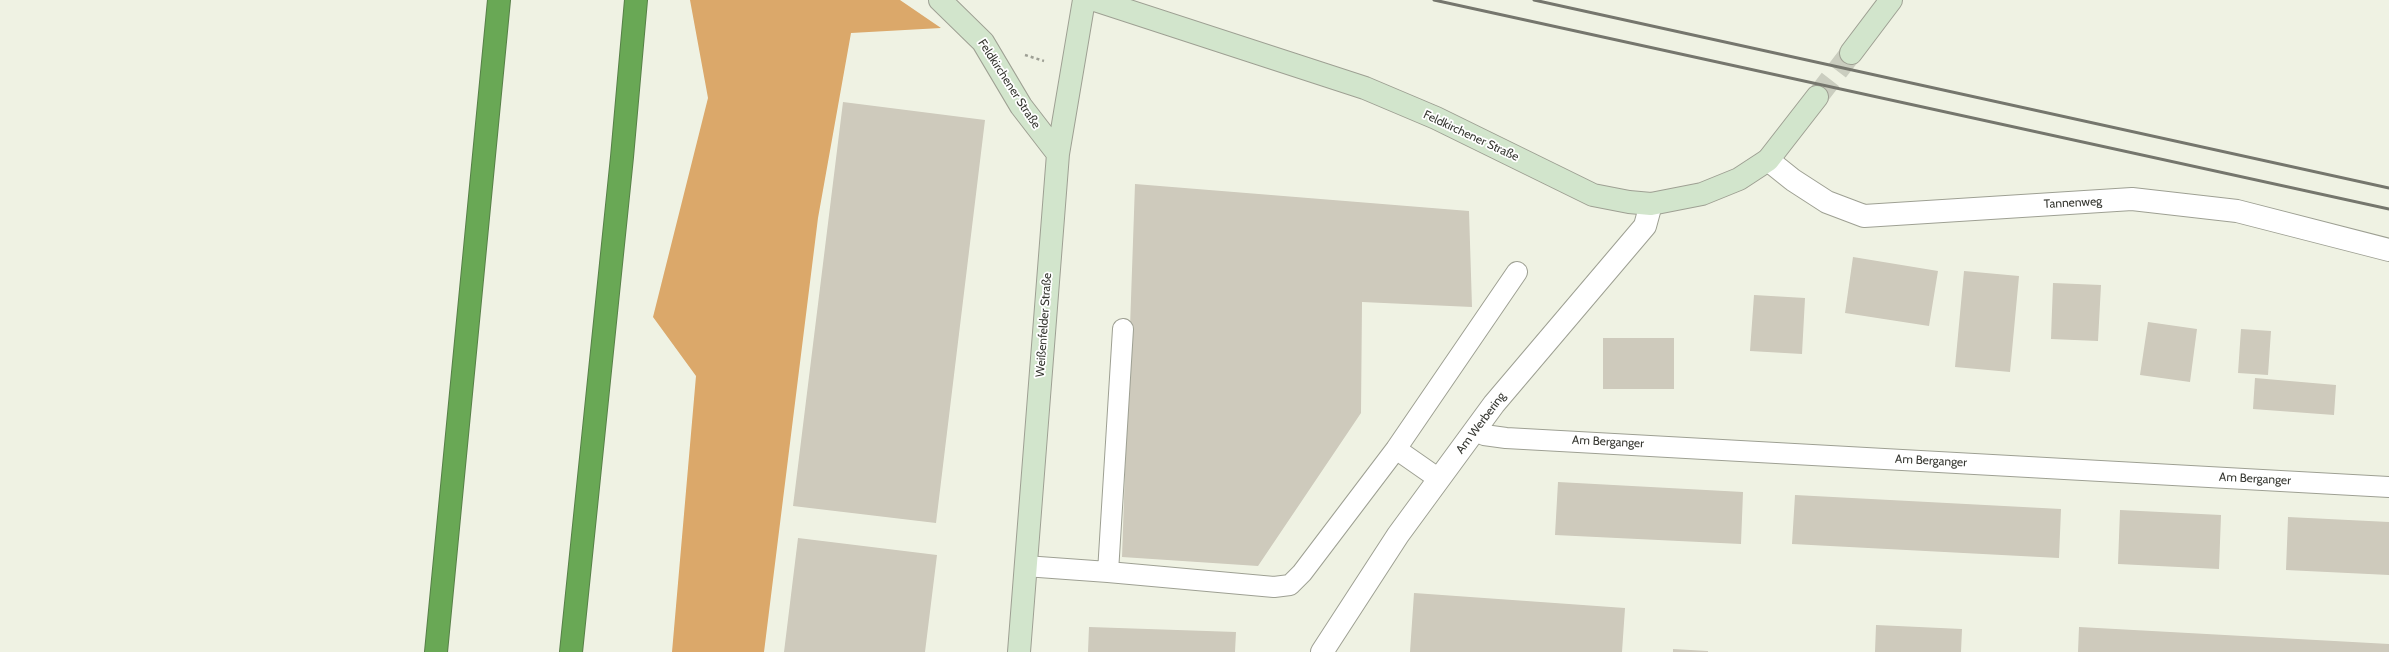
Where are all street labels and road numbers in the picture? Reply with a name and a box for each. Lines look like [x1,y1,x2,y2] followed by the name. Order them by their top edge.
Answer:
[975,37,1043,131] street label: Feldkirchener Straße
[1421,108,1521,164] street label: Feldkirchener Straße
[2043,194,2103,212] street label: Tannenweg
[1033,272,1055,378] street label: Weißenfelder Straße
[1453,389,1509,457] street label: Am Werbering
[1572,433,1644,451] street label: Am Berganger
[1895,452,1967,470] street label: Am Berganger
[2219,470,2291,488] street label: Am Berganger

